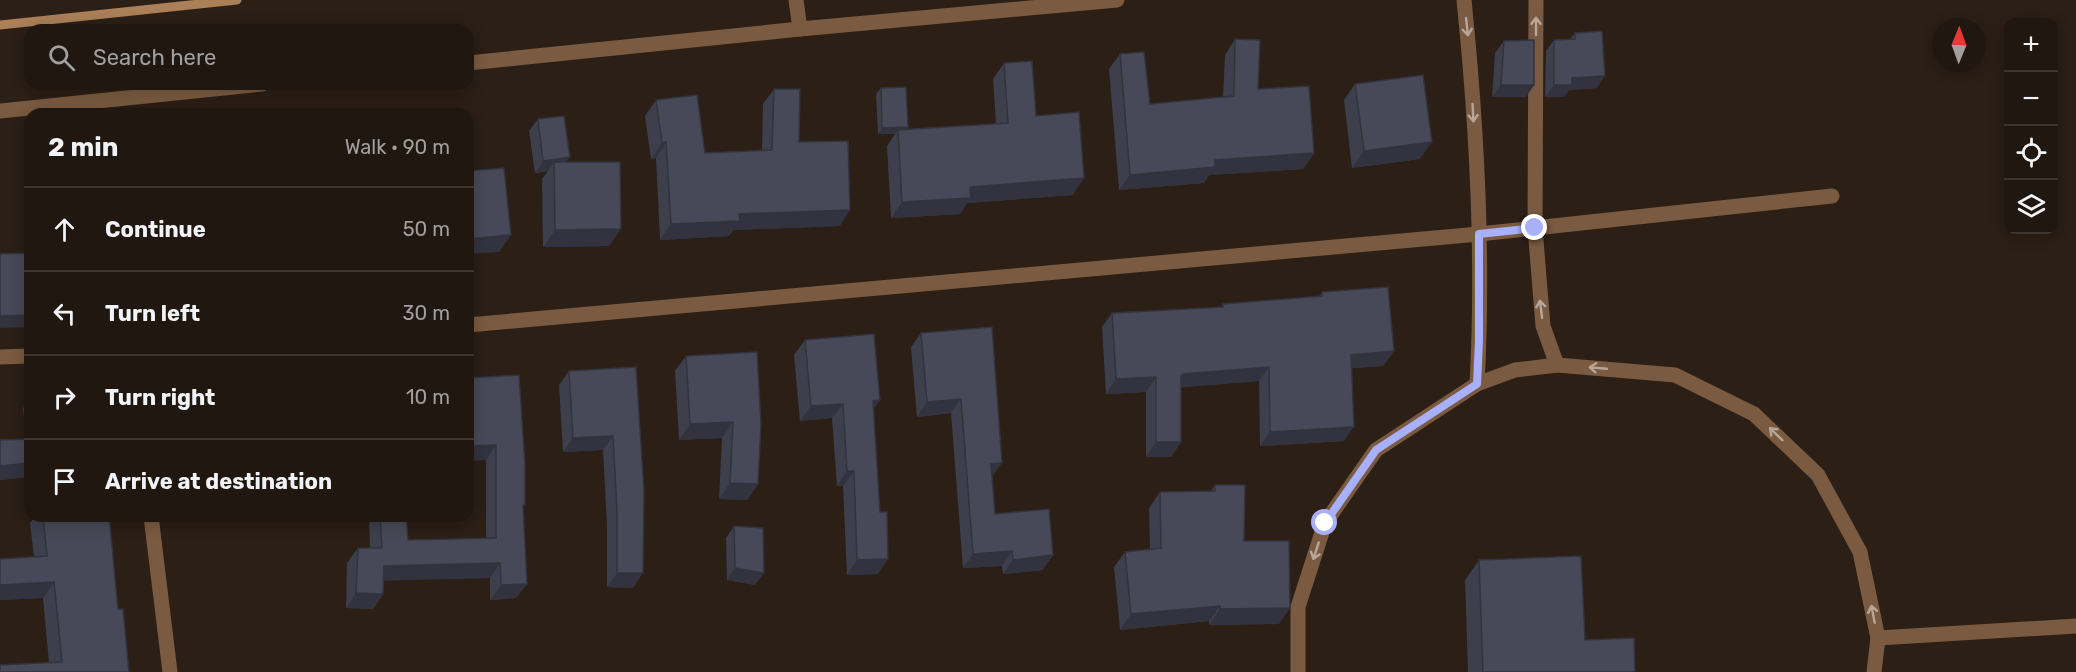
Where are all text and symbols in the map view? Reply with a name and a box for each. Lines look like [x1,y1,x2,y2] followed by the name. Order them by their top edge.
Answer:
[1530,16,1542,36] one-way arrow
[1462,17,1473,36] one-way arrow
[1932,18,1986,72] north arrow
[2004,18,2058,234] map controls
[2004,18,2058,72] button: +
[24,24,474,90] search box
[45,41,78,74] icon: search
[93,44,216,71] text: Search here
[2004,72,2058,126] button: −
[1467,102,1478,122] one-way arrow
[2004,126,2058,180] button: locate
[48,132,118,163] text: 2 min
[345,135,450,159] text: Walk · 90 m
[2004,180,2058,234] button: layers
[48,213,81,246] icon: ahead
[1521,214,1547,240] route end
[105,216,206,243] text: Continue
[403,217,450,241] text: 50 m
[48,297,81,330] icon: left
[1536,299,1547,319] one-way arrow
[105,300,200,327] text: Turn left
[403,301,450,325] text: 30 m
[1589,362,1609,373] one-way arrow
[48,381,81,414] icon: right
[105,384,215,411] text: Turn right
[406,385,450,409] text: 10 m
[1769,428,1784,442] one-way arrow
[48,465,81,498] icon: arrive
[105,468,332,495] text: Arrive at destination
[1311,509,1337,535] route start
[1310,541,1321,560] one-way arrow
[1867,605,1878,625] one-way arrow

